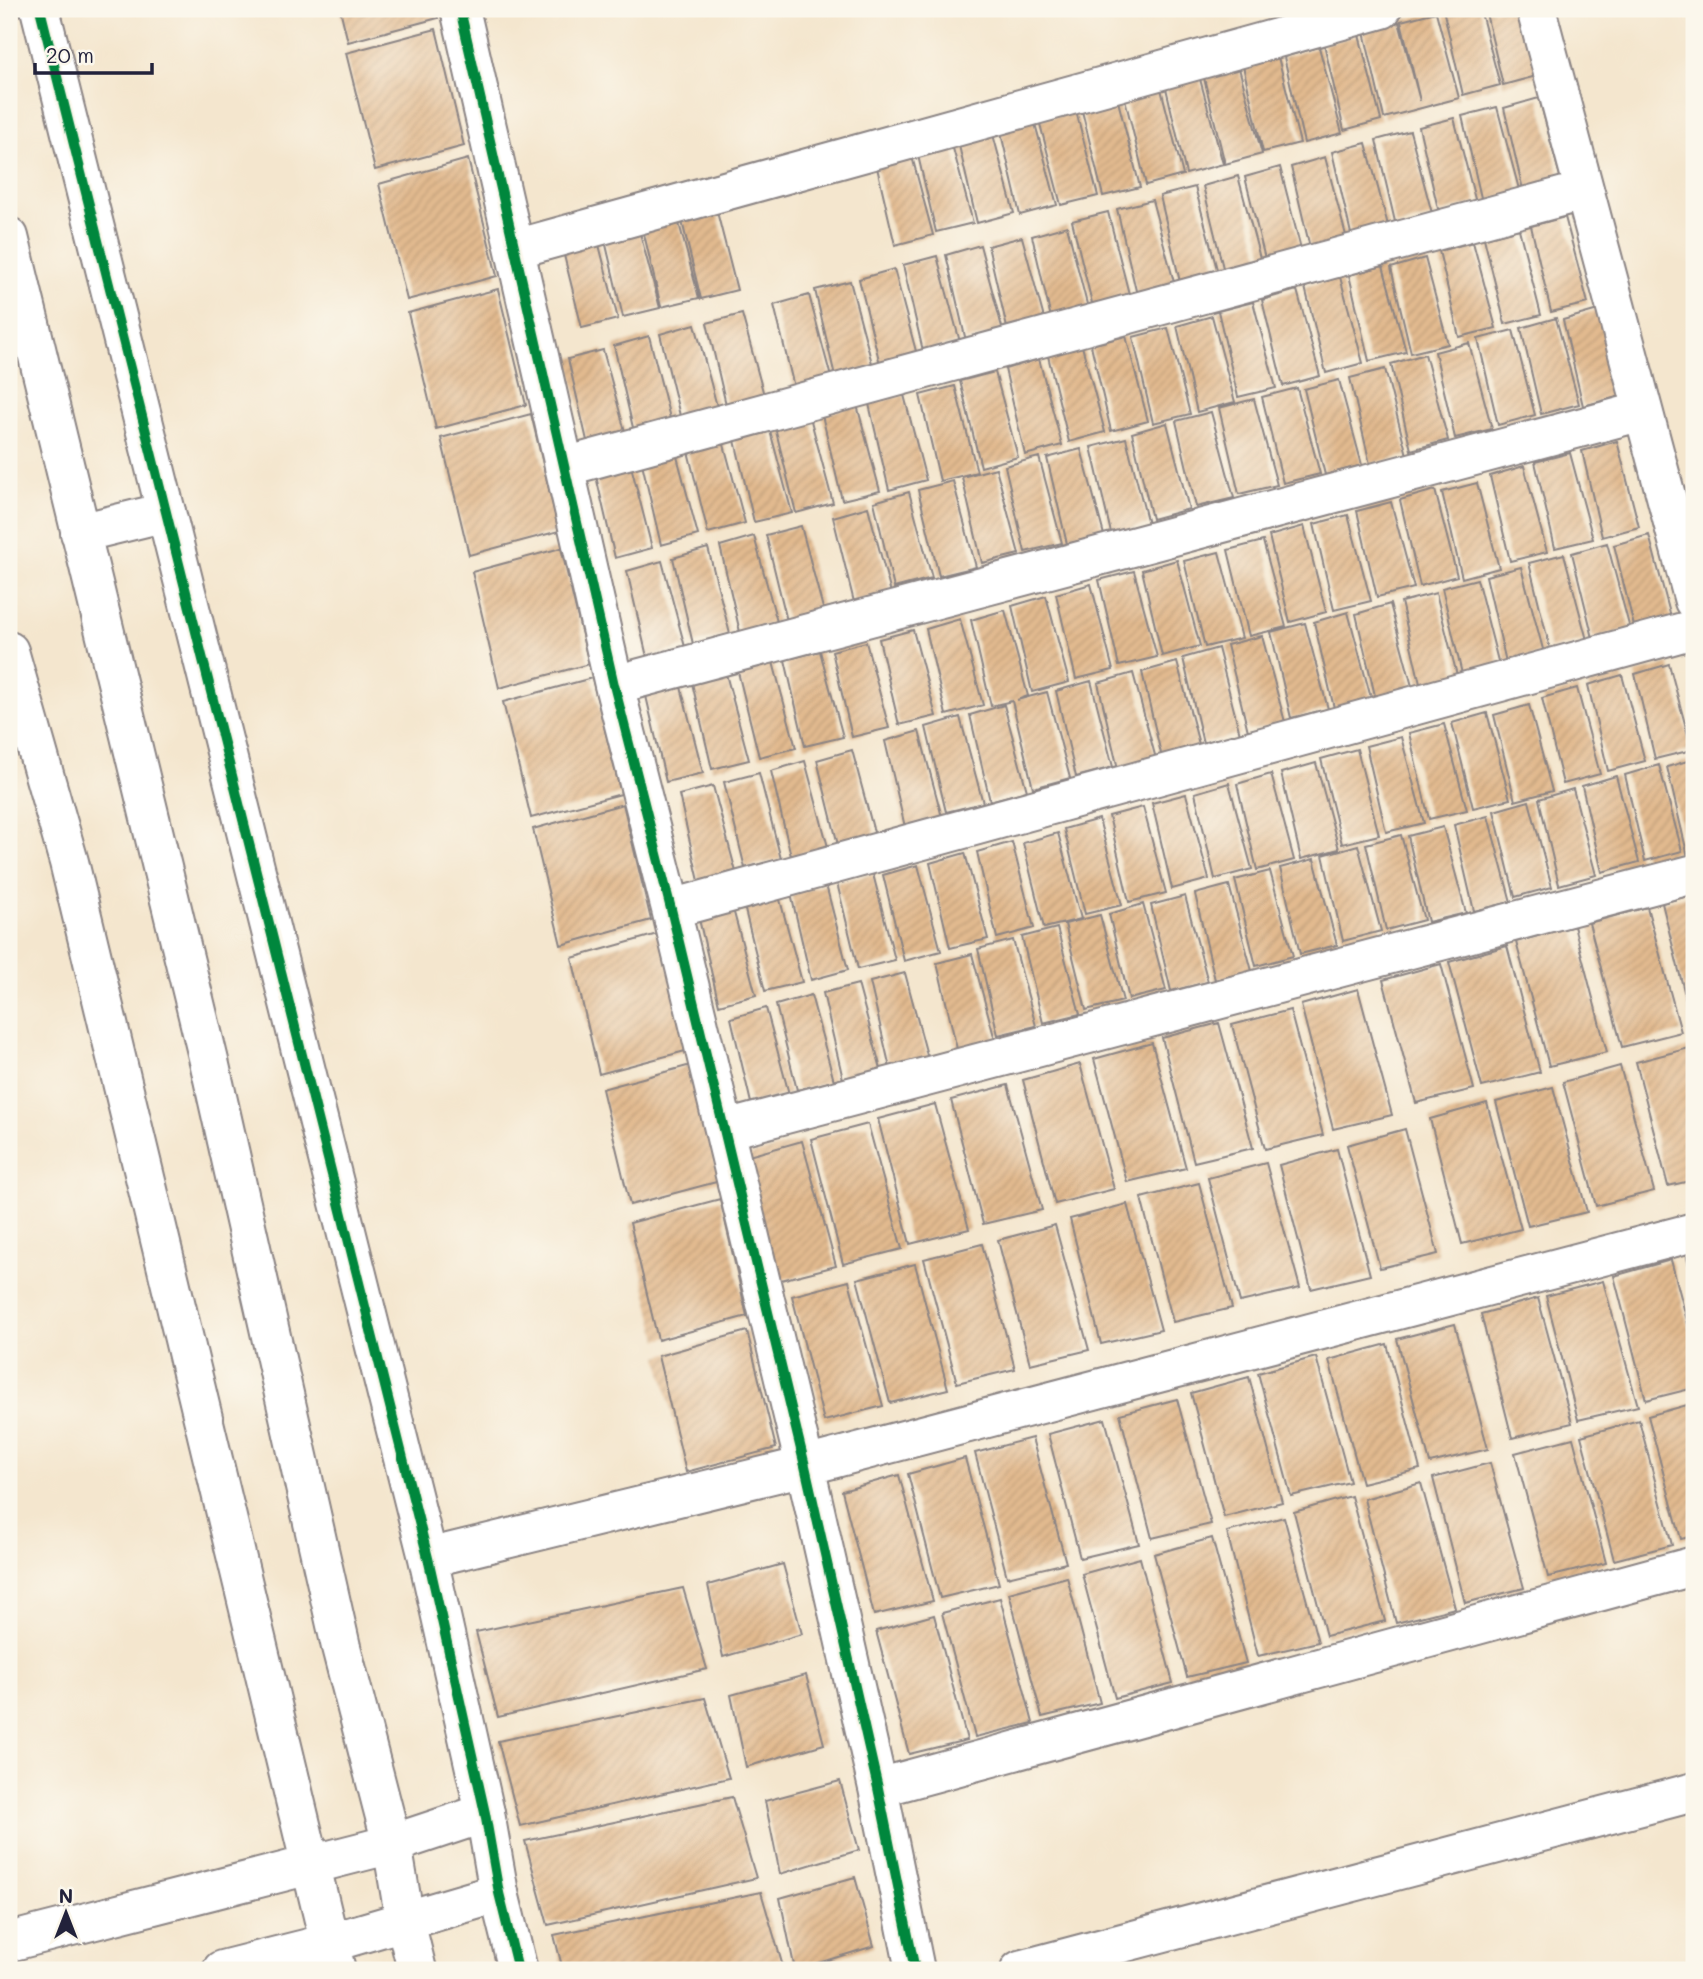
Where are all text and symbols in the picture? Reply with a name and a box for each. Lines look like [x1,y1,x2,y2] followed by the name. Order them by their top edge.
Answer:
[35,32,152,76] scale bar
[46,41,94,68] text: 20 m
[32,1878,102,1948] north arrow
[59,1883,73,1908] text: N

